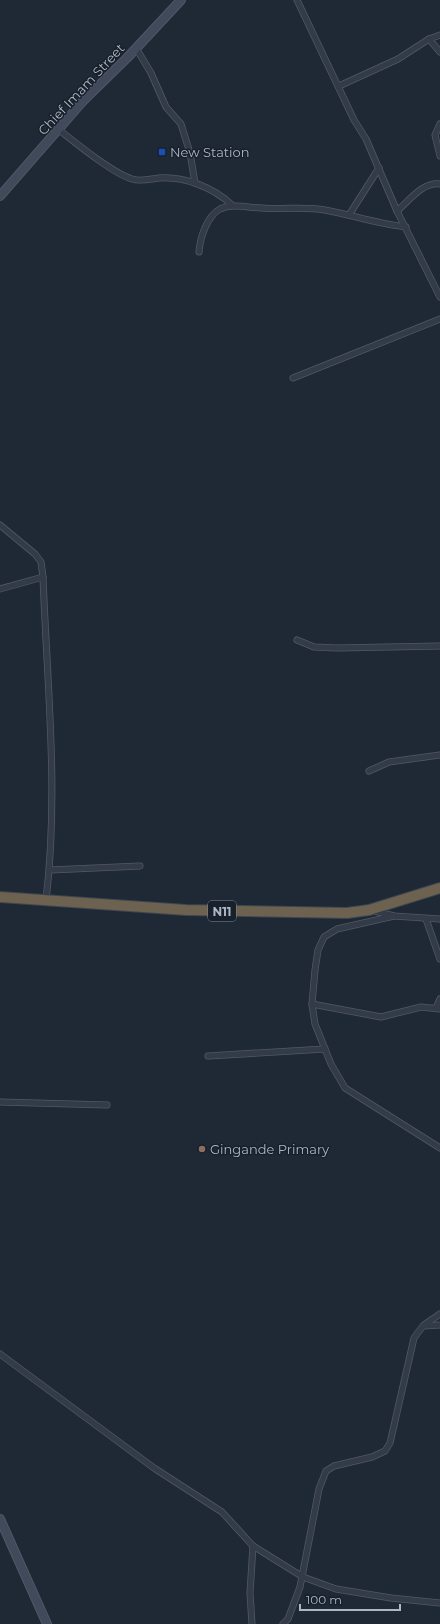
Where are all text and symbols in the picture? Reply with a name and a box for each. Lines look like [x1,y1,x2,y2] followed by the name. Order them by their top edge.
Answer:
[35,40,127,138] street label: Chief Imam Street
[170,144,250,160] place label: New Station
[157,147,167,157] marker: New Station
[208,901,236,921] road number: N11
[210,1141,330,1157] place label: Gingande Primary
[197,1144,207,1154] marker: Gingande Primary
[300,1586,400,1612] scale bar
[306,1592,342,1607] text: 100 m

